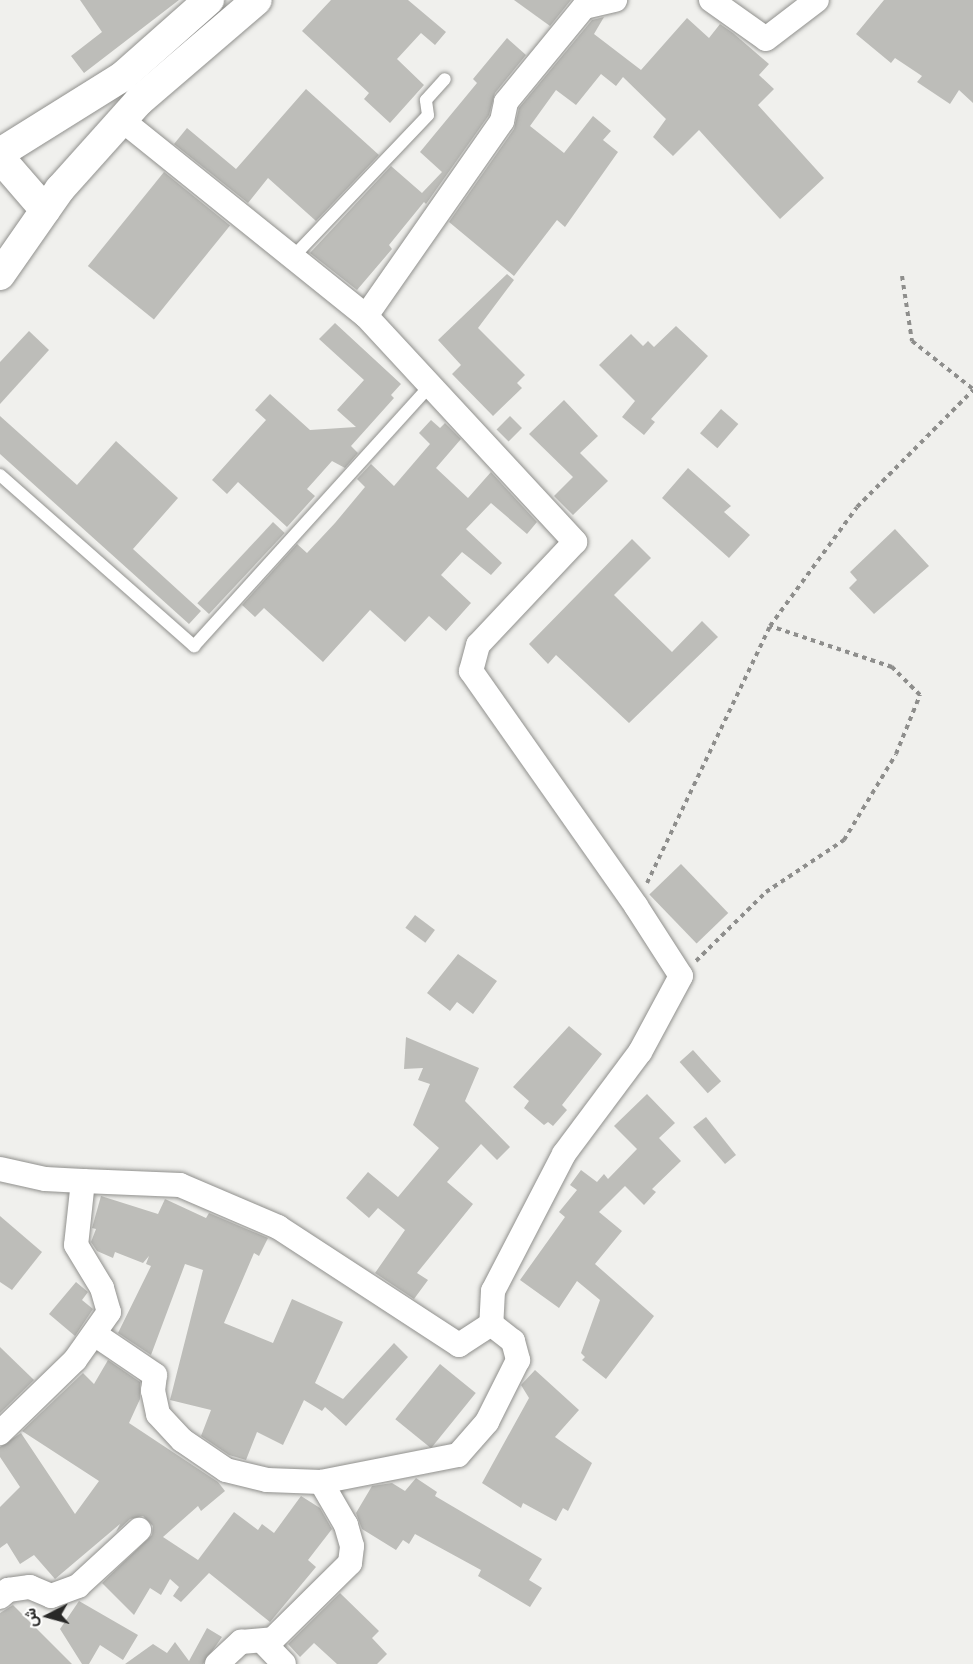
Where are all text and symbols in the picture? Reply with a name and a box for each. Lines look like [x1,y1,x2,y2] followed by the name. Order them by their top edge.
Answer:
[18,1586,78,1646] north arrow
[19,1607,41,1628] text: ش

